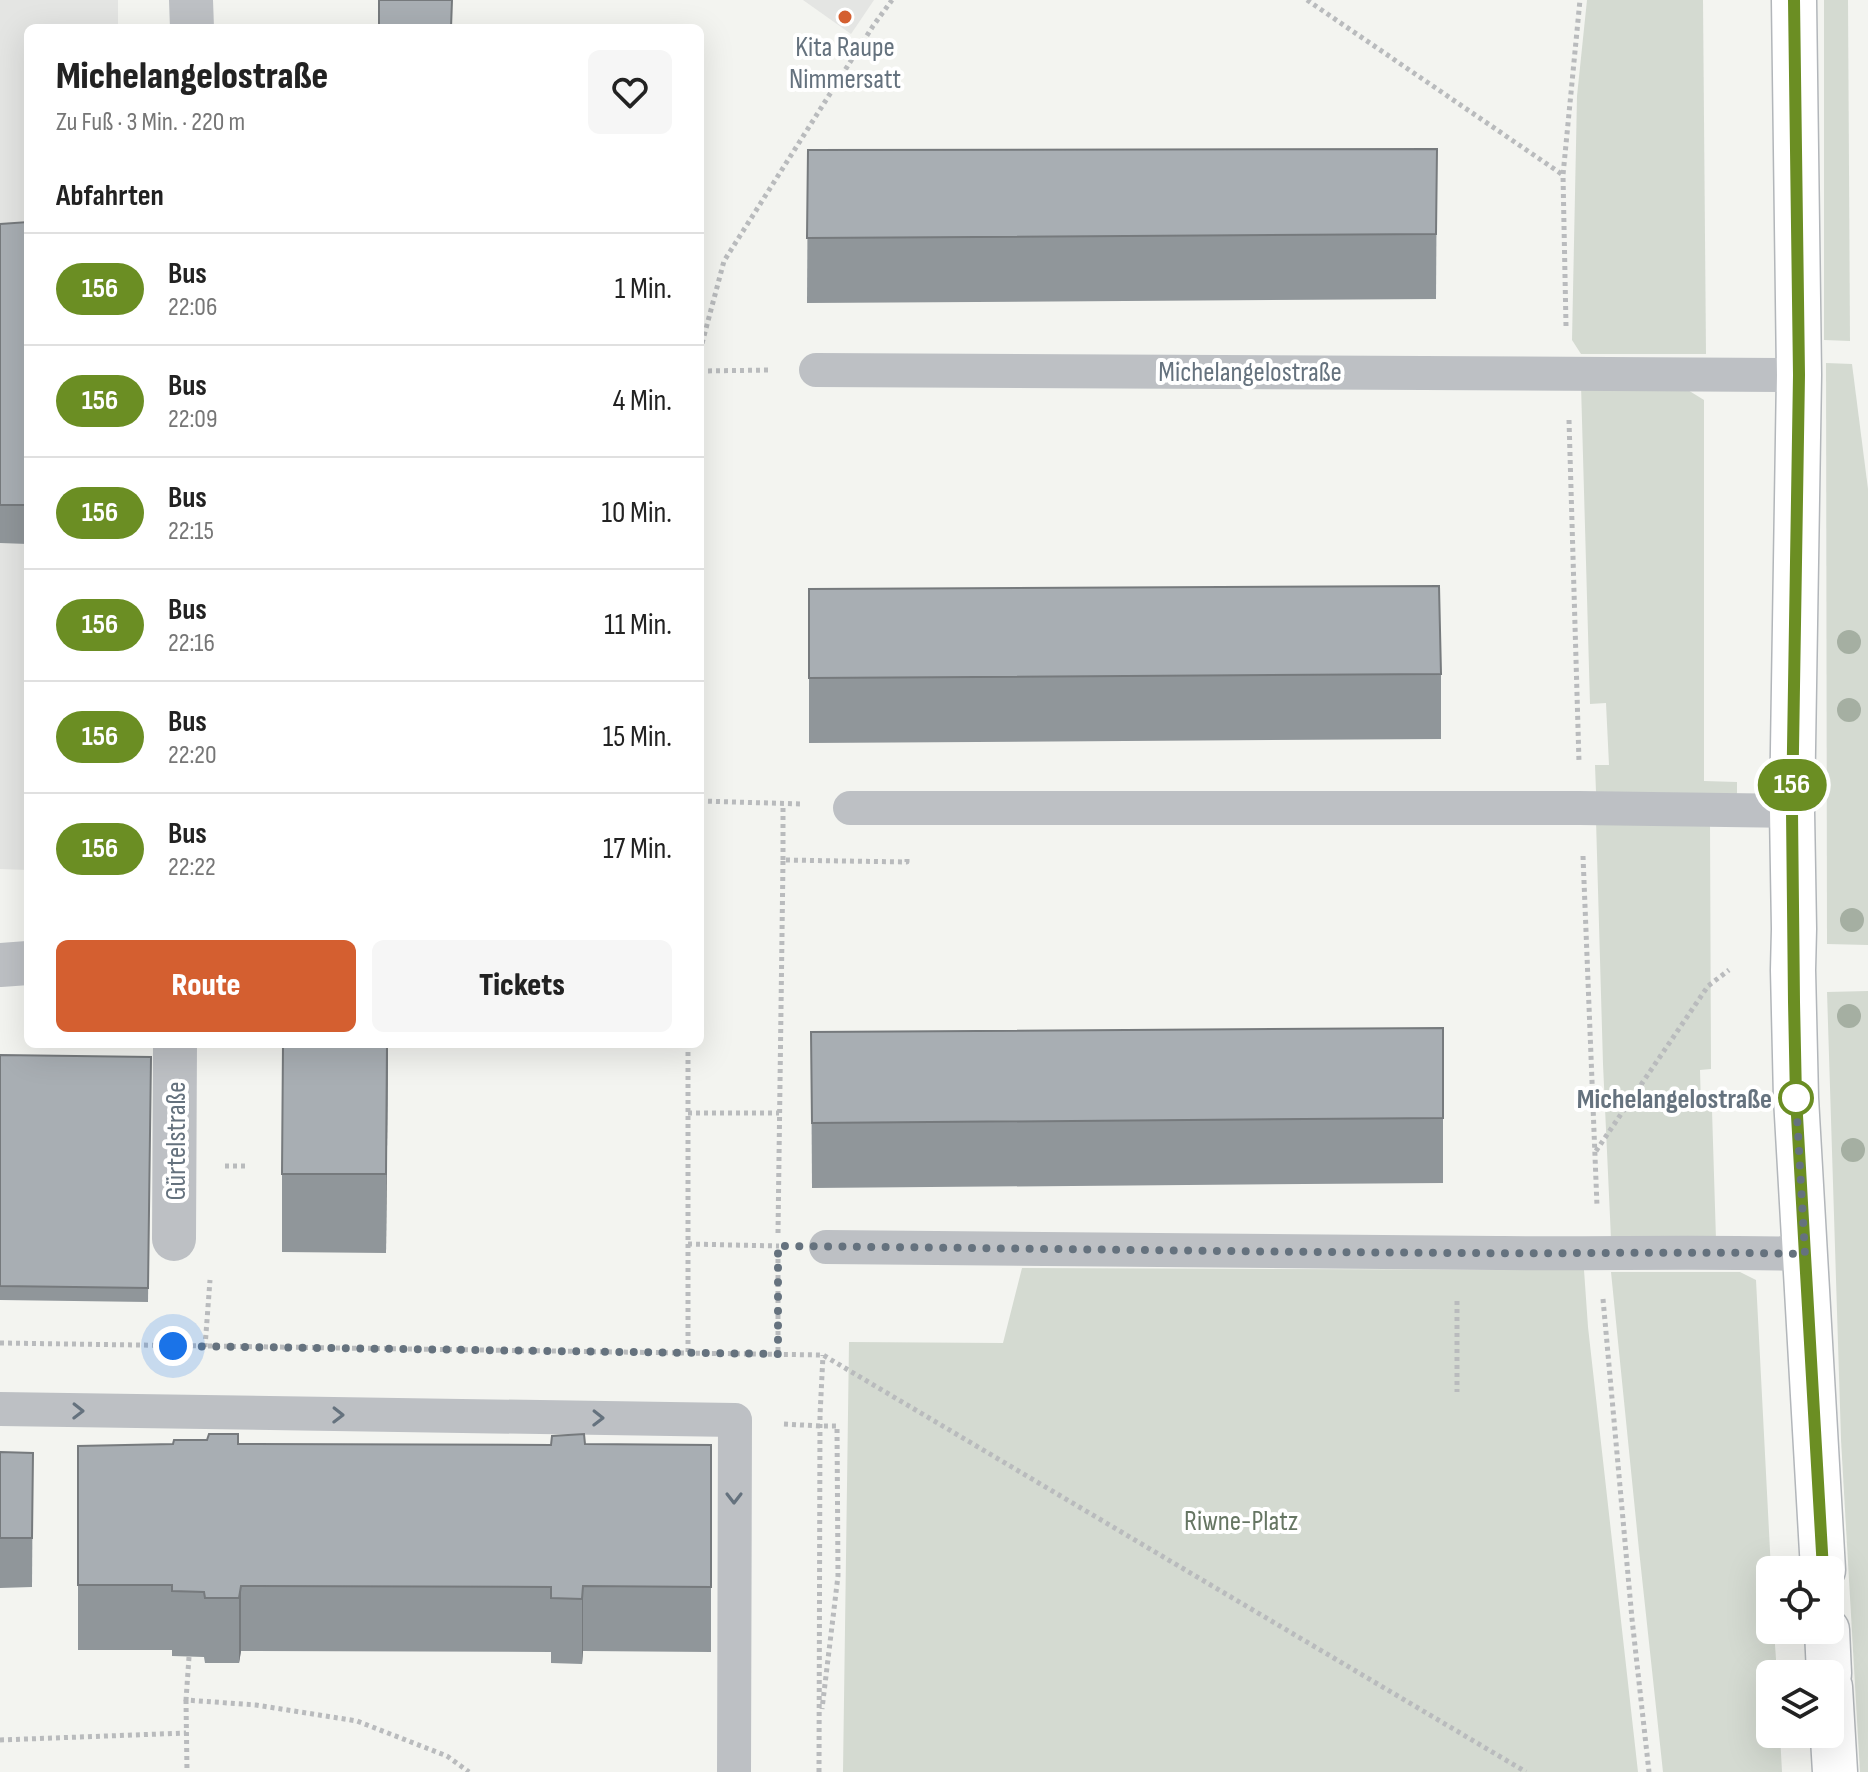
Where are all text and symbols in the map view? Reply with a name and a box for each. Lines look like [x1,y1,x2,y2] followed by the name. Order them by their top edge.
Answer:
[836,8,854,26] marker: Kita Raupe Nimmersatt
[789,31,901,96] place label: Kita Raupe Nimmersatt
[588,50,672,134] button: heart
[56,54,328,99] text: Michelangelostraße
[56,107,245,138] text: Zu Fuß · 3 Min. · 220 m
[56,178,164,214] text: Abfahrten
[168,256,207,292] text: Bus
[615,271,672,307] text: 1 Min.
[82,272,118,305] text: 156
[168,292,217,323] text: 22:06
[1158,356,1342,389] street label: Michelangelostraße
[168,368,207,404] text: Bus
[613,383,672,419] text: 4 Min.
[82,384,118,417] text: 156
[168,404,217,435] text: 22:09
[168,480,207,516] text: Bus
[601,495,672,531] text: 10 Min.
[82,496,118,529] text: 156
[168,516,214,547] text: 22:15
[168,592,207,628] text: Bus
[604,607,672,643] text: 11 Min.
[82,608,118,641] text: 156
[168,628,215,659] text: 22:16
[168,704,207,740] text: Bus
[603,719,672,755] text: 15 Min.
[82,720,118,753] text: 156
[168,740,217,771] text: 22:20
[1746,759,1838,811] line badge: 156
[1774,768,1810,801] text: 156
[168,816,207,852] text: Bus
[603,831,672,867] text: 17 Min.
[82,832,118,865] text: 156
[168,852,216,883] text: 22:22
[56,940,356,1032] button: Route
[372,940,672,1032] button: Tickets
[1779,1081,1813,1115] marker: Michelangelostraße
[160,1082,193,1200] street label: Gürtelstraße
[1577,1083,1772,1116] place label: Michelangelostraße
[153,1326,193,1366] your location
[72,1402,85,1420] one-way arrow
[332,1406,345,1423] one-way arrow
[592,1409,605,1427] one-way arrow
[726,1492,743,1505] one-way arrow
[1184,1505,1298,1538] park label: Riwne-Platz
[1756,1556,1844,1748] map controls
[1756,1556,1844,1644] button: locate
[1756,1660,1844,1748] button: layers

